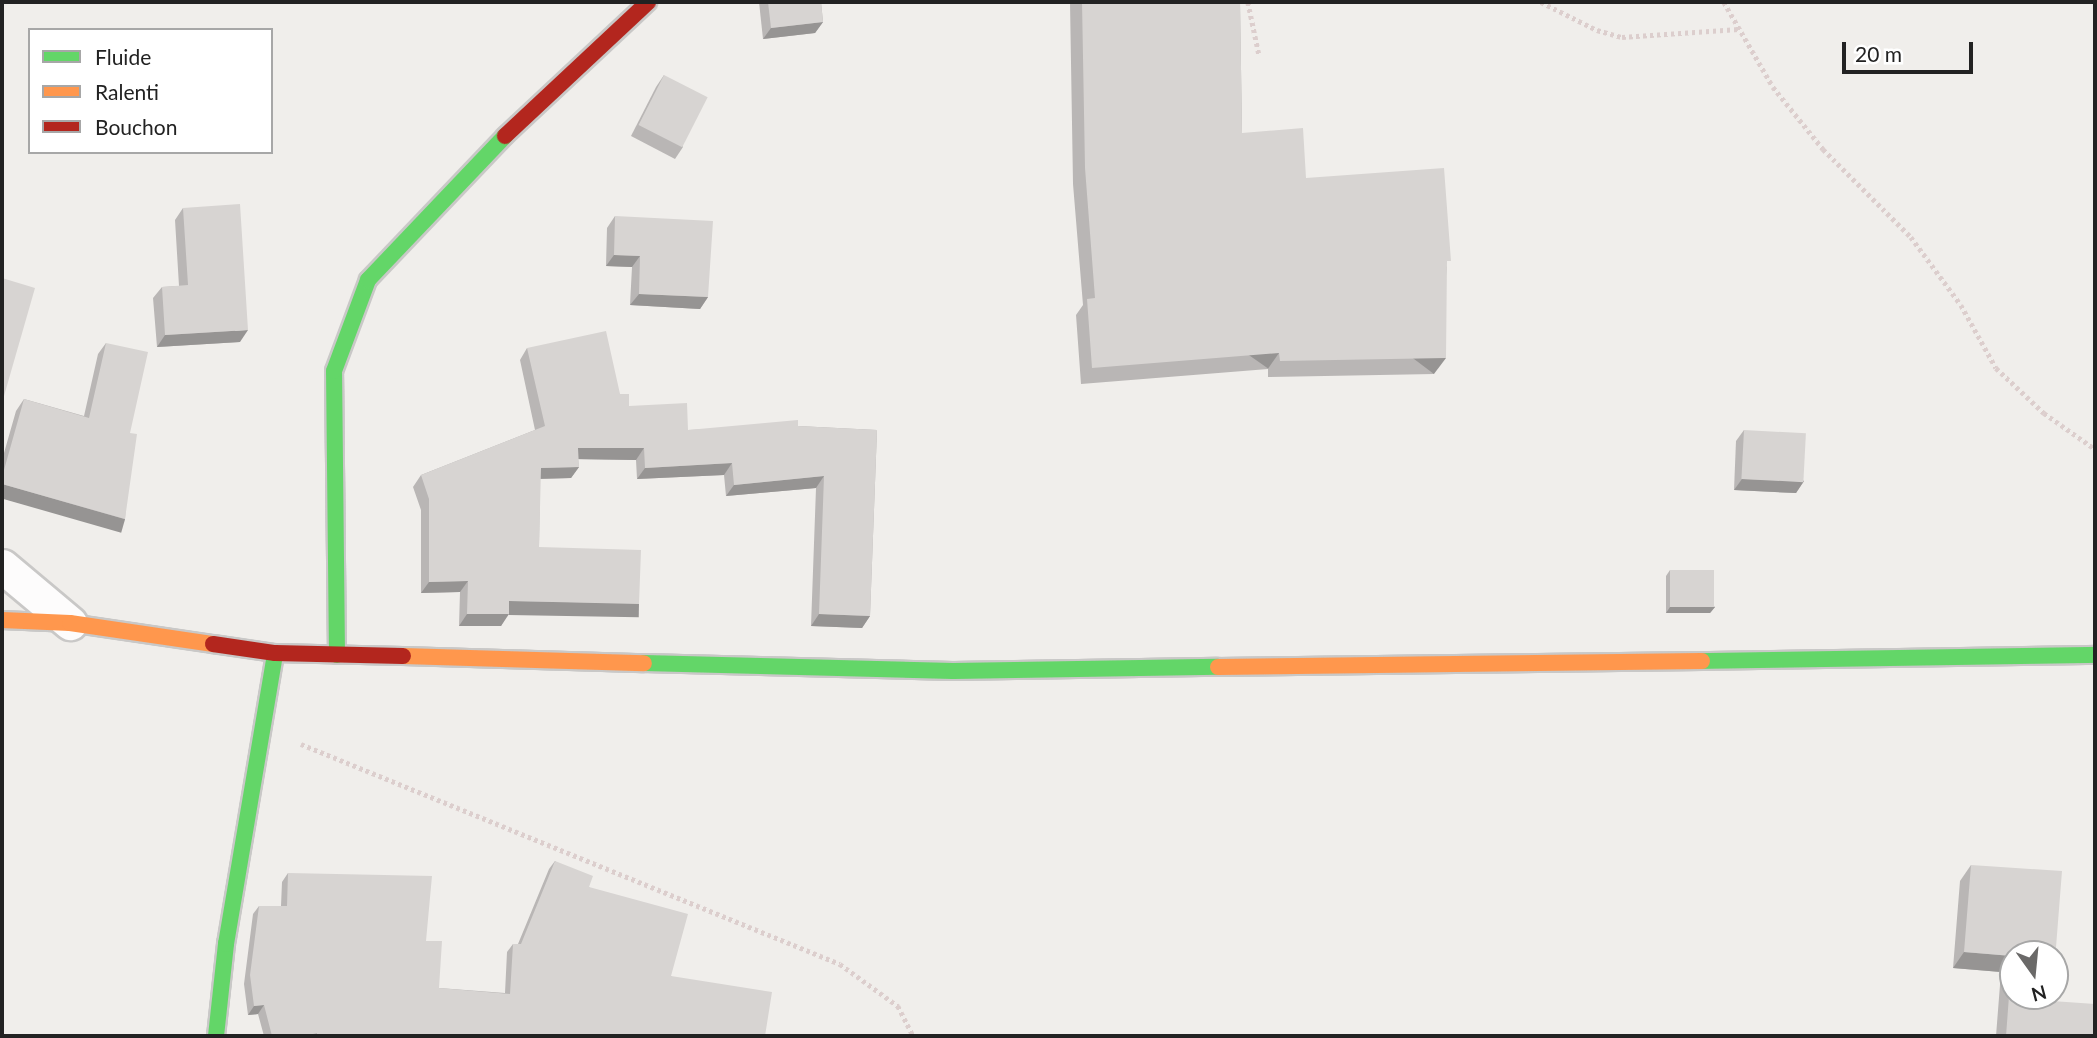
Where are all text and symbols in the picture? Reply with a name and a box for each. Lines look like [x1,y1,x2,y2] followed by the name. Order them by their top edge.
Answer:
[28,28,273,154] legend
[1845,28,1976,72] scale bar
[1855,41,1902,66] text: 20 m
[95,44,151,69] text: Fluide
[95,79,159,104] text: Ralenti
[95,114,177,139] text: Bouchon
[1999,940,2069,1010] north arrow
[2029,981,2049,1007] text: N

